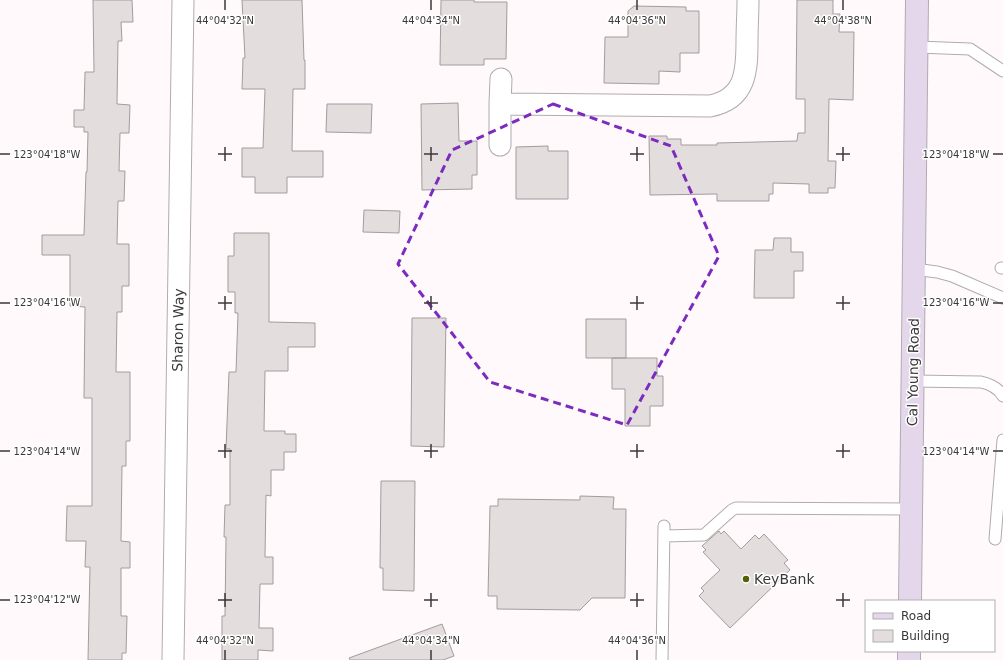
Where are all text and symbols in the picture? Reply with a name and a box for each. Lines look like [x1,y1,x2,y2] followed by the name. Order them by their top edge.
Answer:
[196,15,254,26] text: 44°04'32"N
[402,15,460,26] text: 44°04'34"N
[608,15,666,26] text: 44°04'36"N
[814,15,872,26] text: 44°04'38"N
[14,149,80,160] text: 123°04'18"W
[923,149,989,160] text: 123°04'18"W
[169,288,187,372] street label: Sharon Way
[14,297,80,308] text: 123°04'16"W
[923,297,989,308] text: 123°04'16"W
[904,318,922,426] street label: Cal Young Road
[14,446,80,457] text: 123°04'14"W
[923,446,989,457] text: 123°04'14"W
[754,571,815,587] place label: KeyBank
[741,574,751,584] marker: KeyBank
[14,594,80,605] text: 123°04'12"W
[865,600,995,652] legend
[901,609,931,623] text: Road
[901,629,950,643] text: Building
[196,635,254,646] text: 44°04'32"N
[402,635,460,646] text: 44°04'34"N
[608,635,666,646] text: 44°04'36"N

